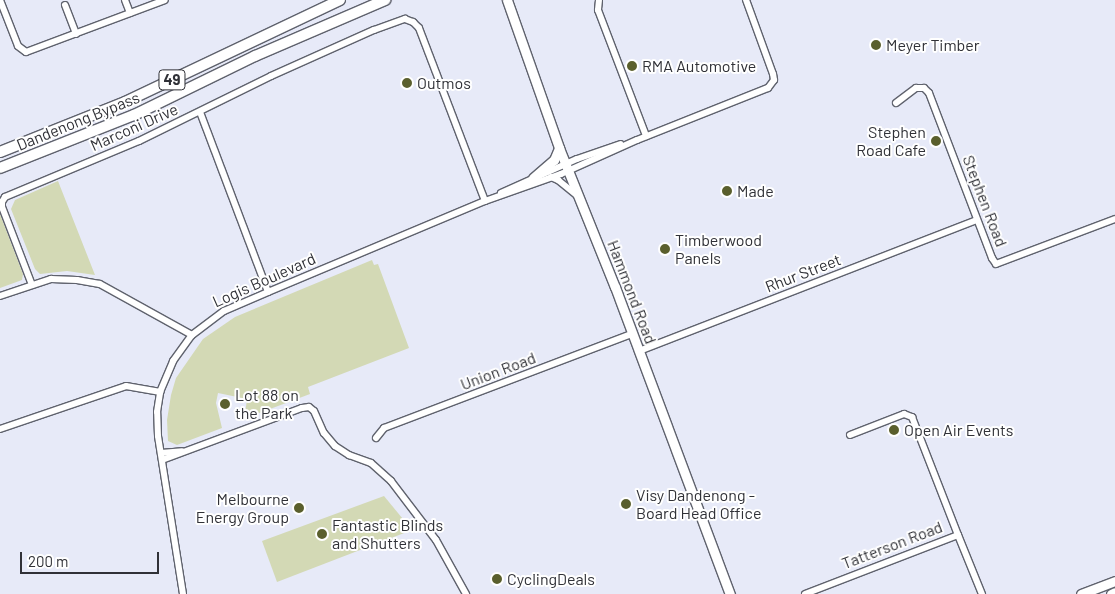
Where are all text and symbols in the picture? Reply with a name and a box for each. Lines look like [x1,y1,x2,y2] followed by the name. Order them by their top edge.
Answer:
[886,35,980,55] place label: Meyer Timber
[870,39,882,51] marker: Meyer Timber
[642,56,756,76] place label: RMA Automotive
[626,60,638,72] marker: RMA Automotive
[158,68,186,92] road number: 49
[417,73,471,93] place label: Outmos
[401,77,413,89] marker: Outmos
[14,88,142,154] street label: Dandenong Bypass
[87,99,181,155] street label: Marconi Drive
[856,122,926,160] place label: Stephen Road Cafe
[930,135,942,147] marker: Stephen Road Cafe
[959,153,1011,249] street label: Stephen Road
[737,181,774,201] place label: Made
[721,185,733,197] marker: Made
[675,230,762,268] place label: Timberwood Panels
[603,237,661,347] street label: Hammond Road
[659,243,671,255] marker: Timberwood Panels
[210,249,318,311] street label: Logis Boulevard
[762,250,844,296] street label: Rhur Street
[458,348,538,394] street label: Union Road
[235,385,299,423] place label: Lot 88 on the Park
[219,398,231,410] marker: Lot 88 on the Park
[904,420,1014,440] place label: Open Air Events
[888,424,900,436] marker: Open Air Events
[636,485,761,523] place label: Visy Dandenong - Board Head Office
[196,489,289,527] place label: Melbourne Energy Group
[620,498,632,510] marker: Visy Dandenong - Board Head Office
[293,502,305,514] marker: Melbourne Energy Group
[332,515,443,553] place label: Fantastic Blinds and Shutters
[839,517,945,573] street label: Tatterson Road
[316,528,328,540] marker: Fantastic Blinds and Shutters
[22,542,161,574] scale bar
[28,552,68,570] text: 200 m
[507,569,595,589] place label: CyclingDeals
[491,573,503,585] marker: CyclingDeals

